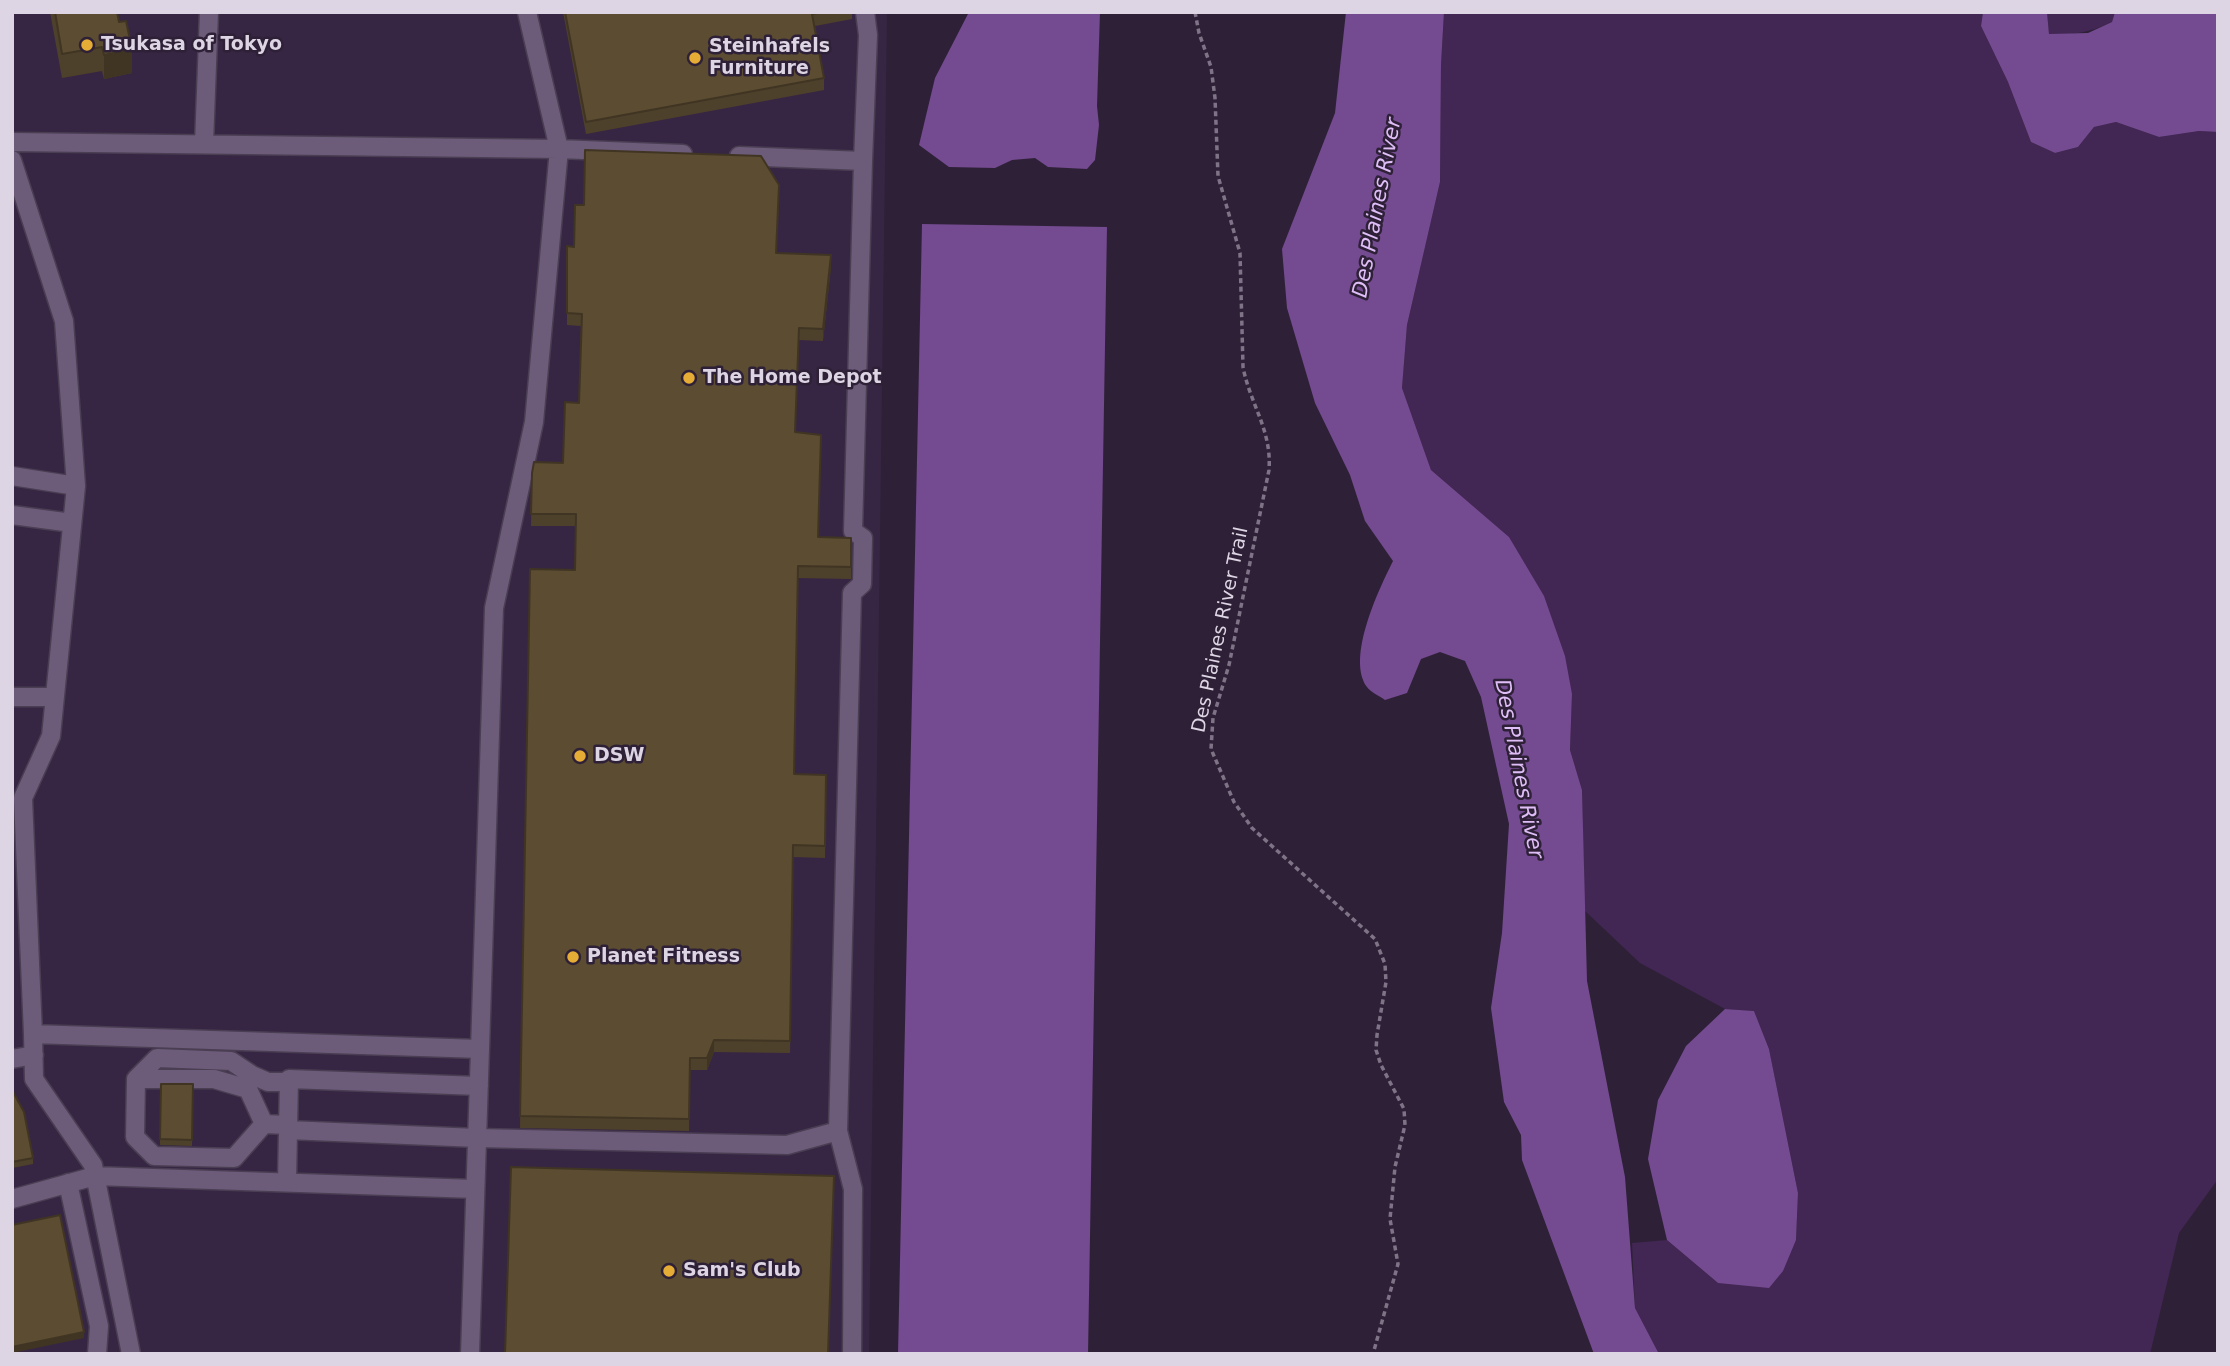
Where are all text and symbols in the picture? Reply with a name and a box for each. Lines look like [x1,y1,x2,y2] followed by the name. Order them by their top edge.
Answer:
[101,34,282,56] place label: Tsukasa of Tokyo
[709,36,830,80] place label: Steinhafels Furniture
[79,37,95,53] marker: Tsukasa of Tokyo
[687,50,703,66] marker: Steinhafels Furniture
[1348,116,1408,300] water label: Des Plaines River
[703,367,882,389] place label: The Home Depot
[681,370,697,386] marker: The Home Depot
[1188,525,1254,735] street label: Des Plaines River Trail
[1488,677,1548,861] water label: Des Plaines River
[594,745,644,767] place label: DSW
[572,748,588,764] marker: DSW
[587,946,740,968] place label: Planet Fitness
[565,949,581,965] marker: Planet Fitness
[683,1260,801,1282] place label: Sam's Club
[661,1263,677,1279] marker: Sam's Club

